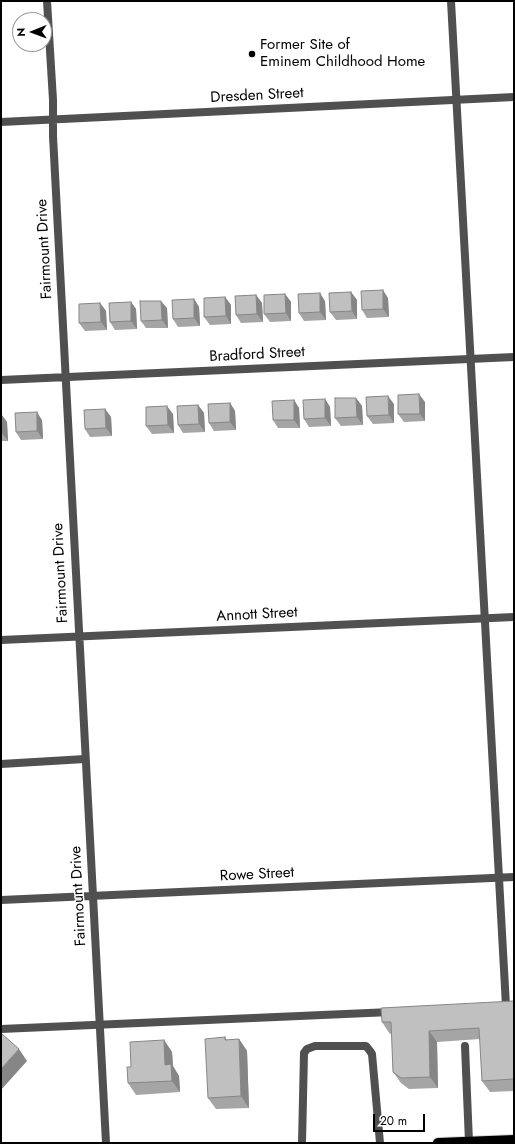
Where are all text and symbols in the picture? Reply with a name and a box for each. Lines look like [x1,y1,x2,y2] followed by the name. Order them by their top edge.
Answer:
[12,12,52,52] north arrow
[13,28,29,37] text: N
[260,36,425,71] place label: Former Site of Eminem Childhood Home
[247,49,257,59] marker: Former Site of Eminem Childhood Home
[210,85,304,107] street label: Dresden Street
[33,198,57,300] street label: Fairmount Drive
[209,344,305,366] street label: Bradford Street
[49,522,73,624] street label: Fairmount Drive
[216,604,298,626] street label: Annott Street
[67,845,91,947] street label: Fairmount Drive
[219,864,295,886] street label: Rowe Street
[375,1106,427,1132] scale bar
[380,1112,407,1130] text: 20 m

